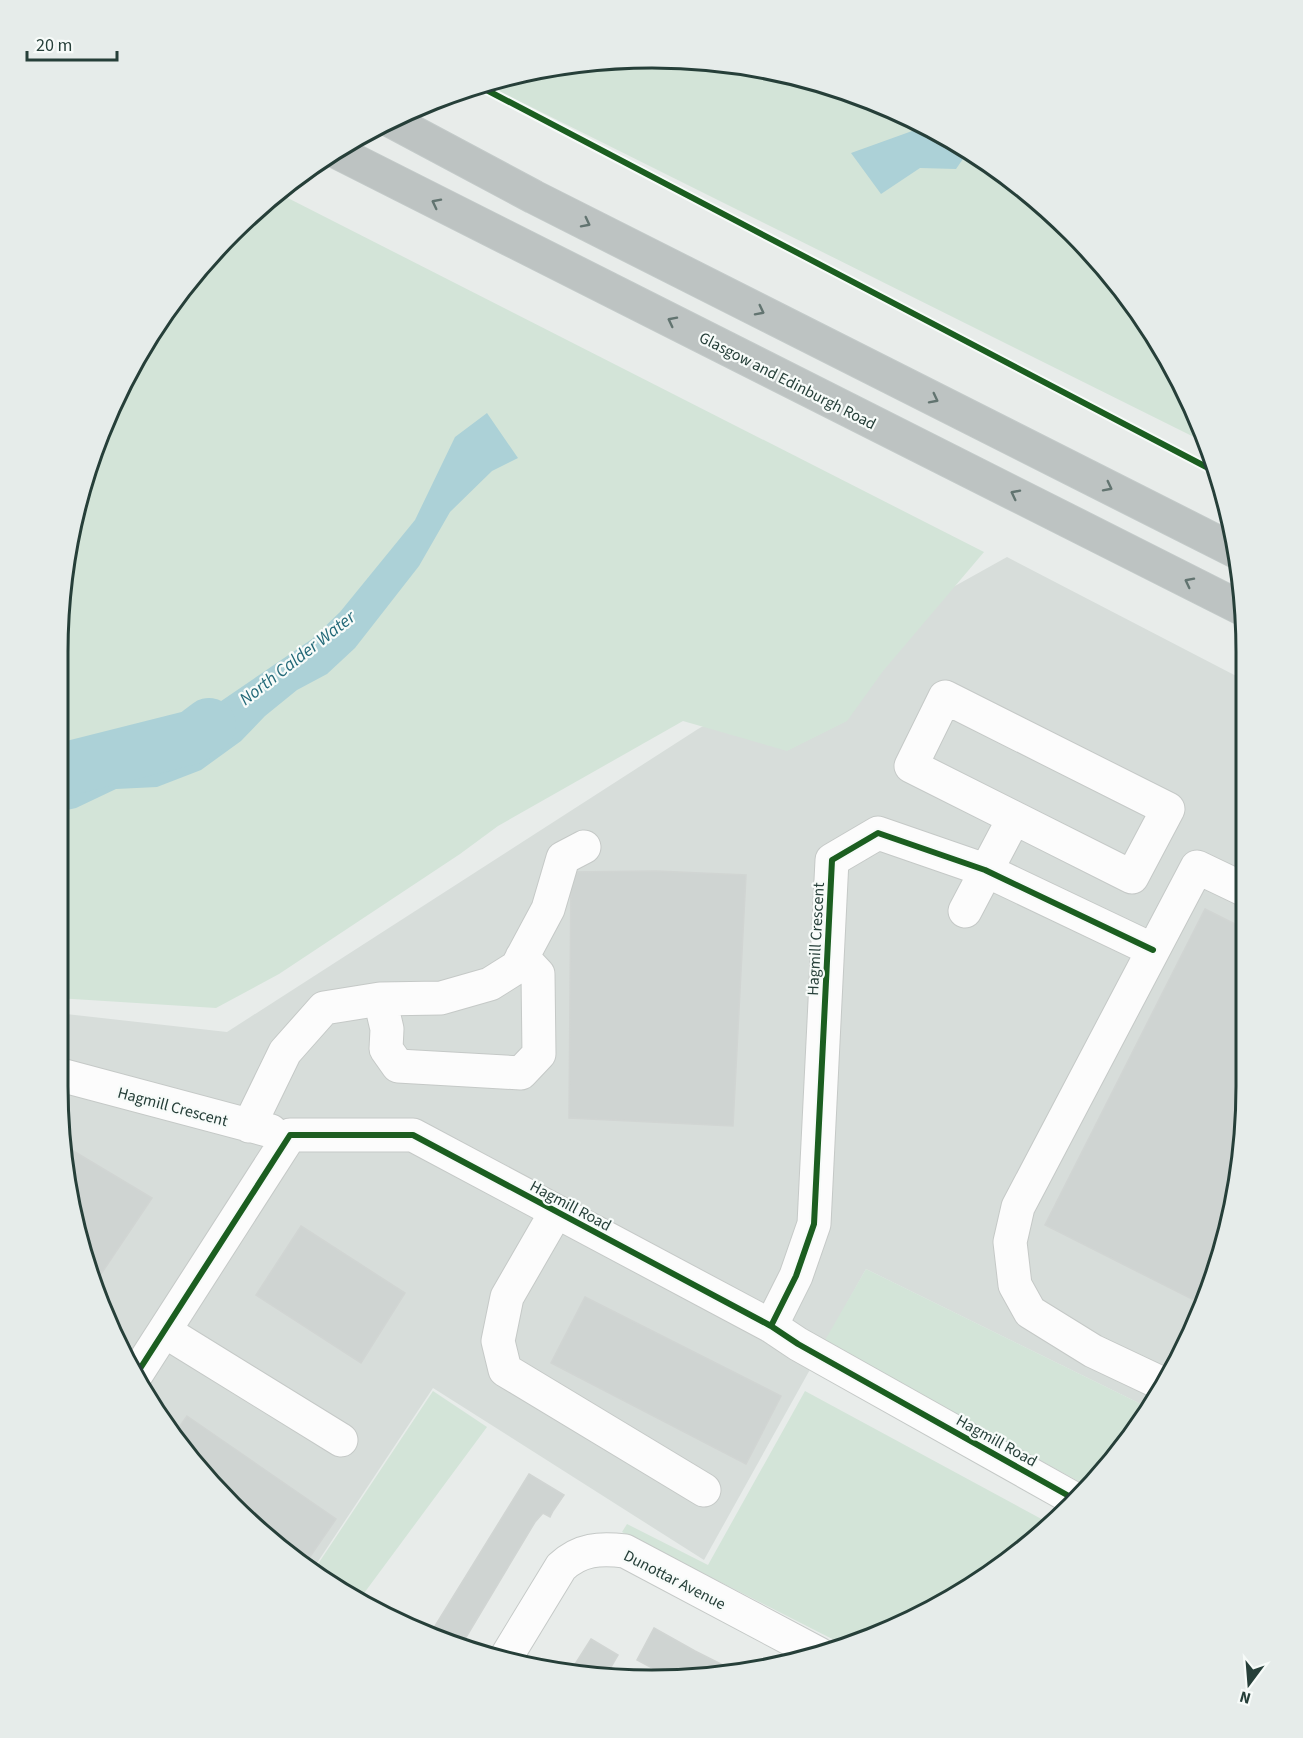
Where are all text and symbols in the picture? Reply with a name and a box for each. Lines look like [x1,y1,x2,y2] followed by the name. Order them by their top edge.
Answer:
[27,24,117,62] scale bar
[36,33,72,58] text: 20 m
[431,198,442,210] one-way arrow
[580,216,591,228] one-way arrow
[754,304,764,315] one-way arrow
[667,317,678,329] one-way arrow
[695,327,880,435] street label: Glasgow and Edinburgh Road
[928,392,939,403] one-way arrow
[1102,480,1113,491] one-way arrow
[1010,490,1021,501] one-way arrow
[1184,577,1195,589] one-way arrow
[234,605,361,712] water label: North Calder Water
[802,881,830,996] street label: Hagmill Crescent
[115,1082,231,1132] street label: Hagmill Crescent
[526,1175,615,1237] street label: Hagmill Road
[952,1410,1041,1472] street label: Hagmill Road
[620,1545,729,1615] street label: Dunottar Avenue
[1219,1654,1279,1714] north arrow
[1237,1685,1253,1709] text: N

